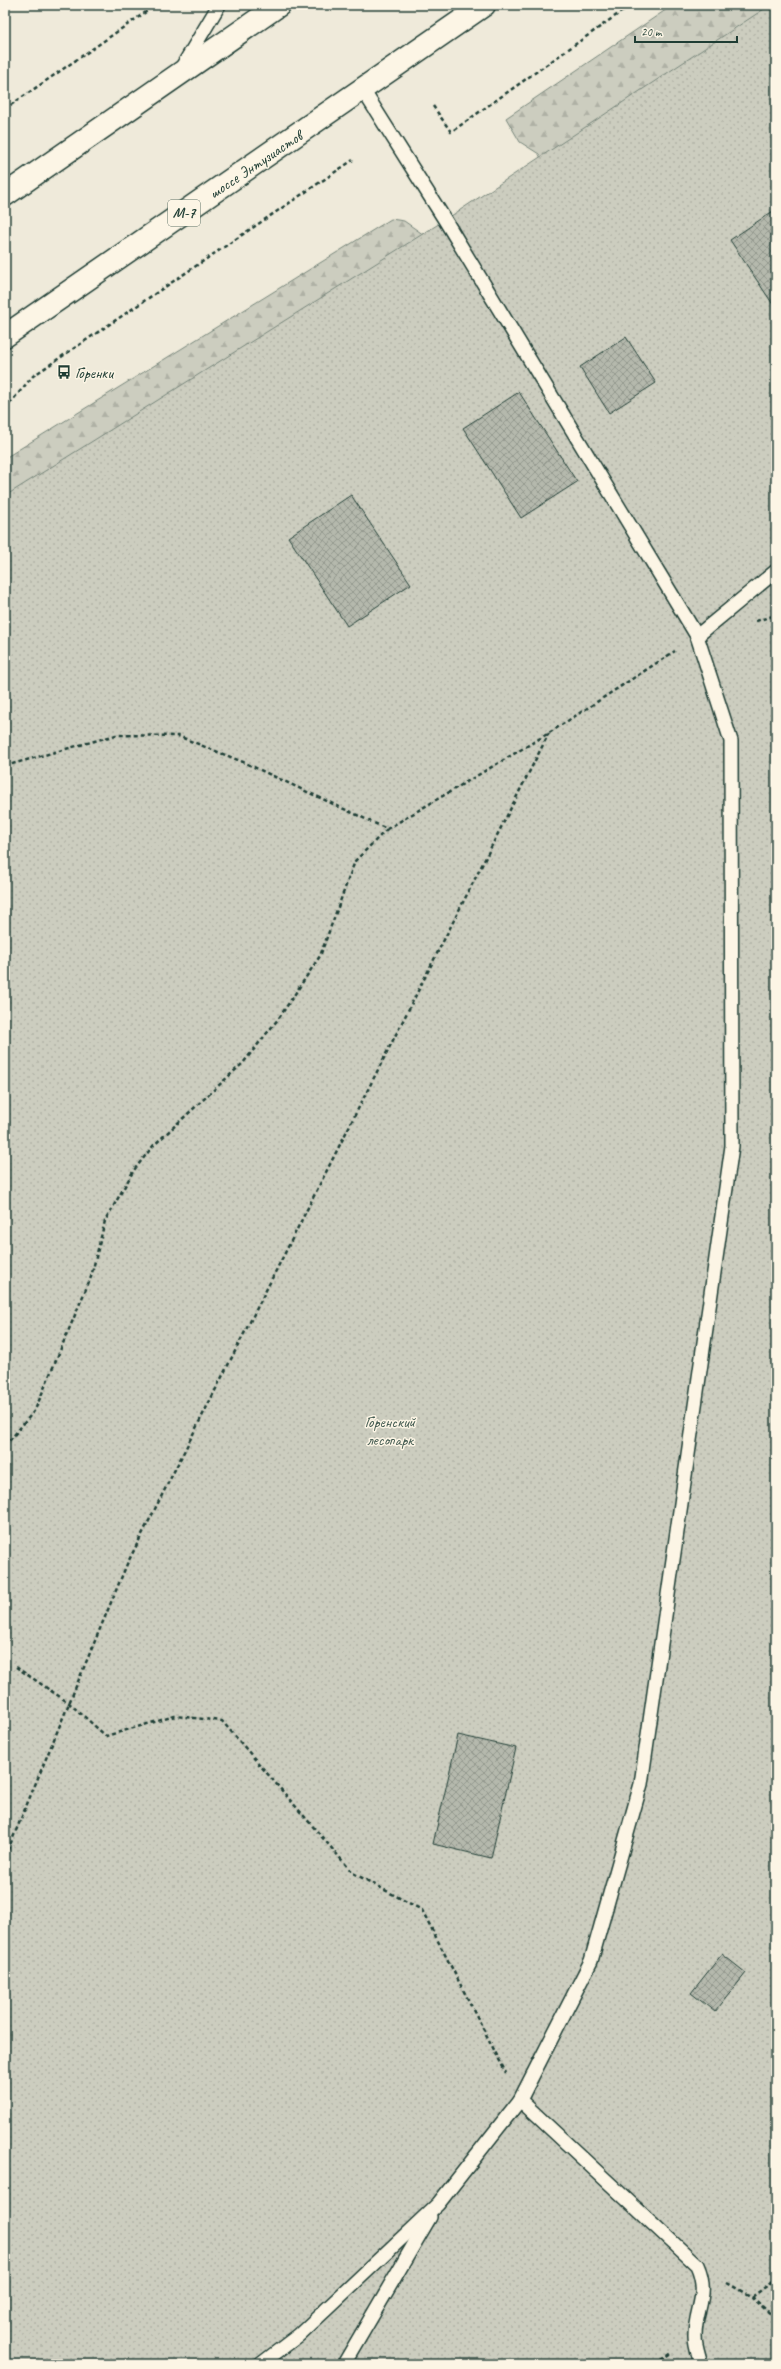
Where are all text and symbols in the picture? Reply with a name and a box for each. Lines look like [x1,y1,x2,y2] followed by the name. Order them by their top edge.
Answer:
[635,18,737,44] scale bar
[641,24,663,40] text: 20 m
[205,125,309,203] street label: шоссе Энтузиастов
[168,200,200,226] road number: М-7
[75,363,114,383] place label: Горенки
[56,364,72,380] bus stop icon: Горенки
[365,1412,417,1450] park label: Горенский лесопарк

